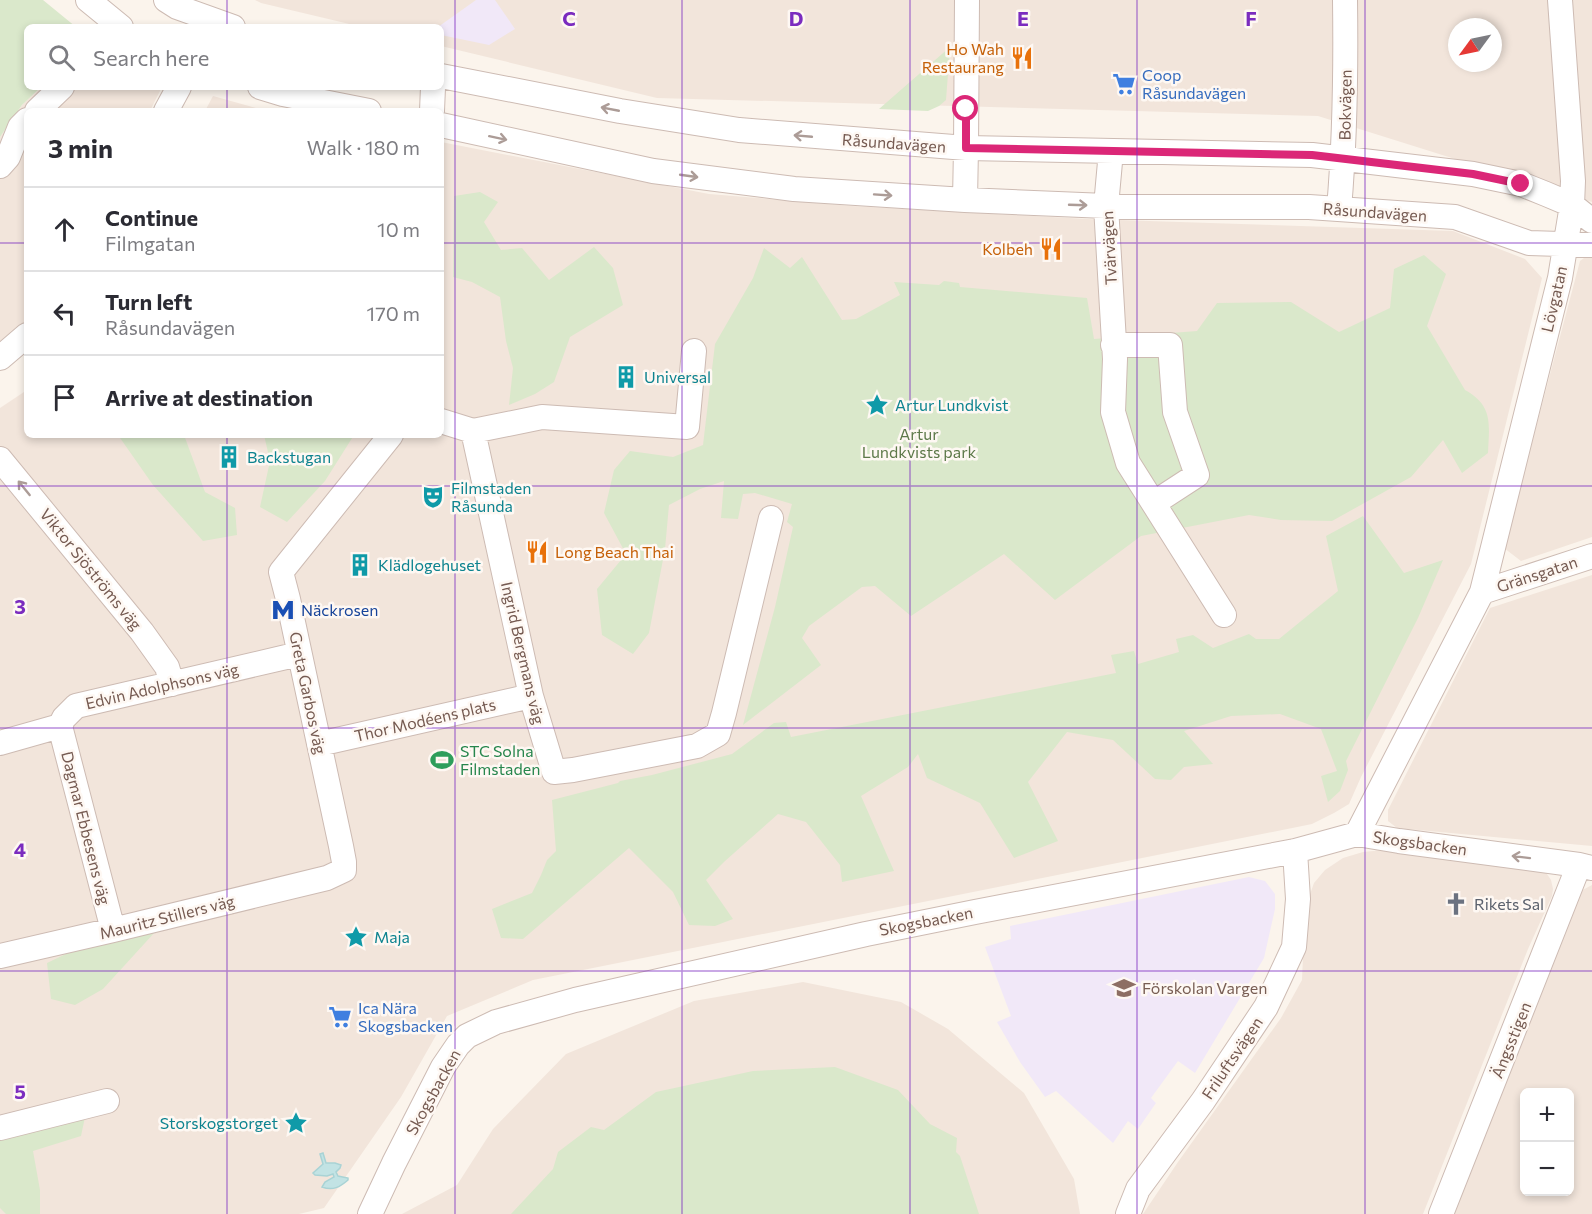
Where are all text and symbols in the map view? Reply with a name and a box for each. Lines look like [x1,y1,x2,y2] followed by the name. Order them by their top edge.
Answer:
[562,6,576,30] text: C
[789,6,803,30] text: D
[1017,6,1029,30] text: E
[1245,6,1257,30] text: F
[1448,18,1502,72] north arrow
[24,24,444,90] search box
[922,39,1004,76] place label: Ho Wah Restaurang
[45,41,78,74] icon: search
[93,44,209,71] text: Search here
[1009,45,1035,71] restaurant icon: Ho Wah Restaurang
[1142,65,1246,102] place label: Coop Råsundavägen
[1334,69,1355,141] street label: Bokvägen
[1111,71,1137,97] supermarket icon: Coop Råsundavägen
[952,95,978,121] route start
[601,103,620,114] one-way arrow
[841,129,947,156] street label: Råsundavägen
[794,130,813,141] one-way arrow
[48,132,113,163] text: 3 min
[488,133,507,144] one-way arrow
[307,135,420,159] text: Walk · 180 m
[1507,170,1533,196] route end
[679,171,699,182] one-way arrow
[873,190,893,201] one-way arrow
[1322,198,1428,225] street label: Råsundavägen
[1067,199,1087,211] one-way arrow
[105,204,198,231] text: Continue
[1097,210,1120,286] street label: Tvärvägen
[48,213,81,246] icon: ahead
[377,217,420,241] text: 10 m
[105,231,195,255] text: Filmgatan
[1038,236,1064,262] restaurant icon: Kolbeh
[982,239,1033,258] place label: Kolbeh
[1537,264,1570,334] street label: Lövgatan
[105,288,192,315] text: Turn left
[48,297,81,330] icon: left
[367,301,420,325] text: 170 m
[105,315,235,339] text: Råsundavägen
[613,364,639,390] building icon: Universal
[644,367,711,386] place label: Universal
[48,381,81,414] icon: arrive
[105,384,313,411] text: Arrive at destination
[864,392,890,418] place icon: Artur Lundkvist
[895,395,1009,414] place label: Artur Lundkvist
[862,424,977,461] park label: Artur Lundkvists park
[216,444,242,470] building icon: Backstugan
[247,447,331,466] place label: Backstugan
[451,478,531,515] place label: Filmstaden Råsunda
[17,480,30,496] one-way arrow
[420,484,446,510] theatre icon: Filmstaden Råsunda
[37,504,146,634] street label: Viktor Sjöströms väg
[524,539,550,565] restaurant icon: Long Beach Thai
[555,542,674,561] place label: Long Beach Thai
[347,552,373,578] building icon: Klädlogehuset
[1494,552,1580,595] street label: Gränsgatan
[378,555,482,574] place label: Klädlogehuset
[498,580,549,726] street label: Ingrid Bergmans väg
[14,594,26,618] text: 3
[270,597,296,623] metro station icon: Näckrosen
[301,600,378,619] place label: Näckrosen
[286,630,331,756] street label: Greta Garbos väg
[83,659,241,712] street label: Edvin Adolphsons väg
[352,694,497,745] street label: Thor Modéens plats
[460,741,540,778] place label: STC Solna Filmstaden
[429,747,455,773] sports icon: STC Solna Filmstaden
[58,749,115,907] street label: Dagmar Ebbesens väg
[1372,826,1468,859] street label: Skogsbacken
[14,837,26,861] text: 4
[1512,851,1532,862] one-way arrow
[97,890,237,942] street label: Mauritz Stillers väg
[1443,891,1469,917] church icon: Rikets Sal
[1474,894,1544,913] place label: Rikets Sal
[878,902,974,939] street label: Skogsbacken
[343,924,369,950] place icon: Maja
[374,927,410,946] place label: Maja
[1111,975,1137,1001] school or university icon: Förskolan Vargen
[1142,978,1267,997] place label: Förskolan Vargen
[358,998,453,1035] place label: Ica Nära Skogsbacken
[1487,999,1534,1081] street label: Ängsstigen
[327,1004,353,1030] supermarket icon: Ica Nära Skogsbacken
[1197,1013,1266,1102] street label: Friluftsvägen
[401,1046,464,1138] street label: Skogsbacken
[14,1079,26,1103] text: 5
[1520,1088,1574,1196] map controls
[1520,1088,1574,1142] button: +
[283,1110,309,1136] place icon: Storskogstorget
[160,1113,278,1132] place label: Storskogstorget
[1520,1142,1574,1196] button: −

